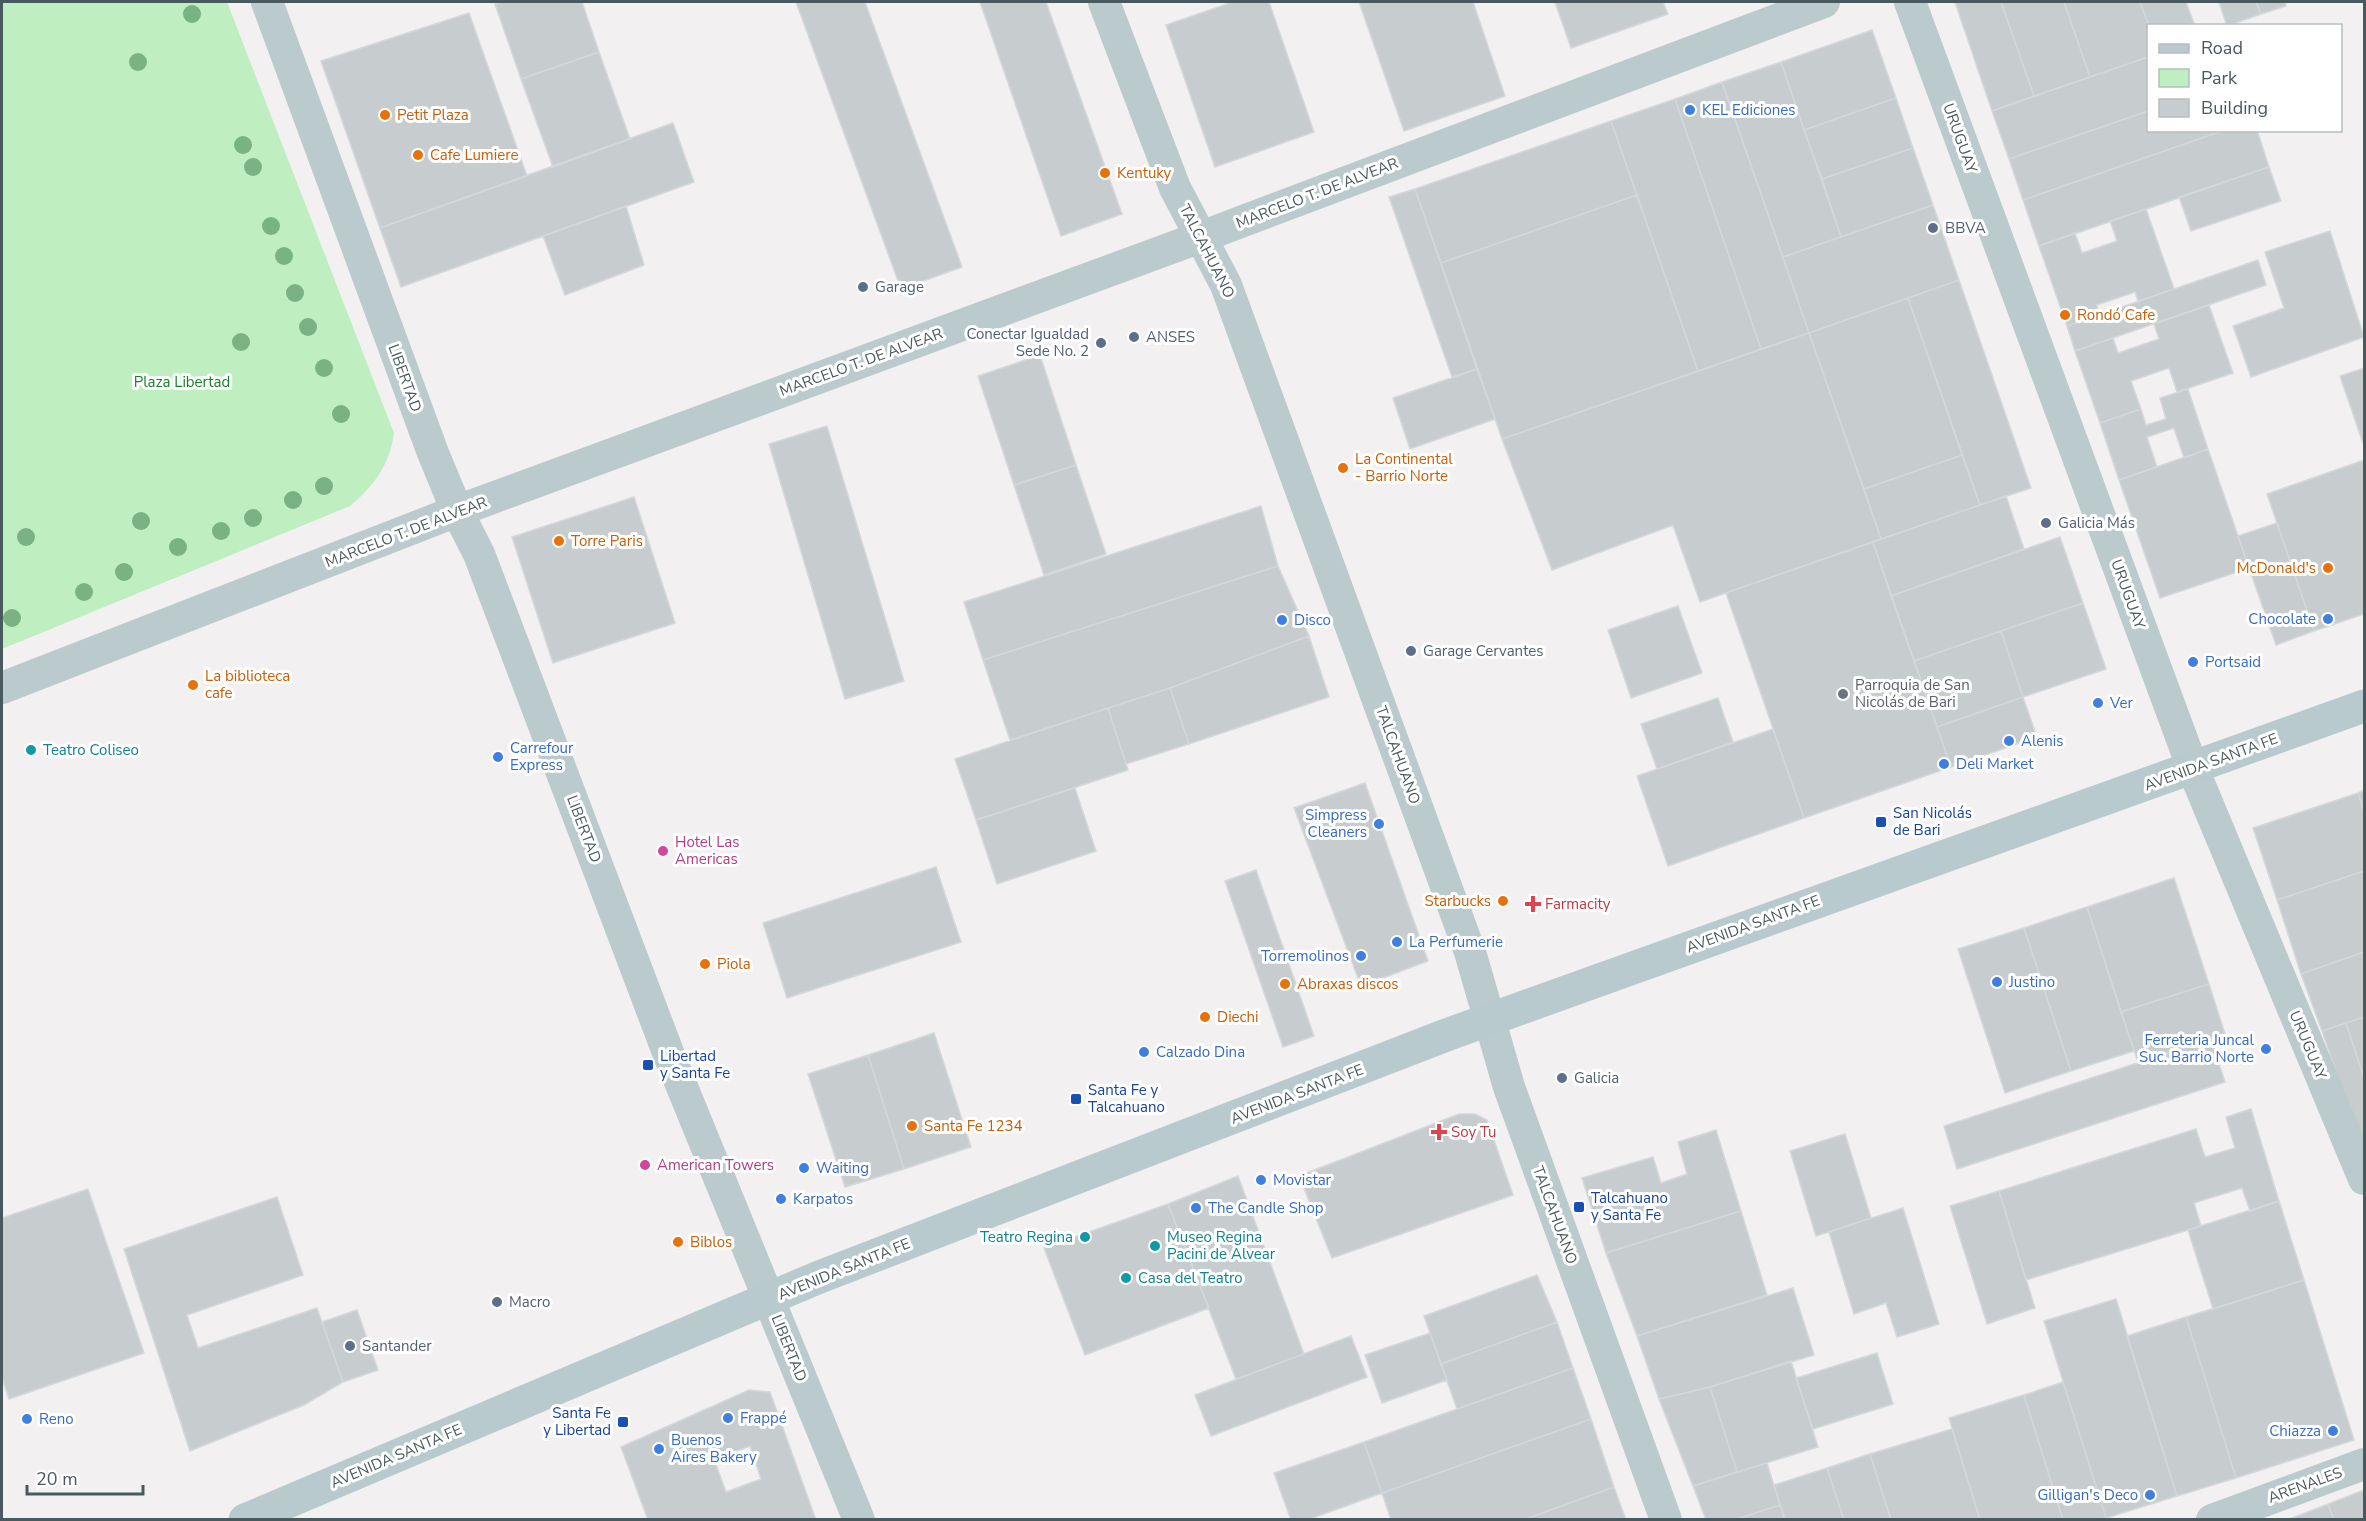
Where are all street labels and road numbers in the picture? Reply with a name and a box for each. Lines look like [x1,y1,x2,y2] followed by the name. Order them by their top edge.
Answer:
[1938,101,1982,176] street label: URUGUAY
[1233,153,1401,233] street label: MARCELO T. DE ALVEAR
[1175,201,1239,301] street label: TALCAHUANO
[777,323,945,401] street label: MARCELO T. DE ALVEAR
[384,341,426,415] street label: LIBERTAD
[322,492,490,572] street label: MARCELO T. DE ALVEAR
[2106,557,2150,632] street label: URUGUAY
[1371,703,1425,807] street label: TALCAHUANO
[2141,729,2281,795] street label: AVENIDA SANTA FE
[562,792,606,866] street label: LIBERTAD
[1683,891,1823,957] street label: AVENIDA SANTA FE
[2285,1008,2332,1083] street label: URUGUAY
[1228,1059,1366,1129] street label: AVENIDA SANTA FE
[1528,1163,1582,1267] street label: TALCAHUANO
[775,1233,913,1305] street label: AVENIDA SANTA FE
[767,1312,811,1384] street label: LIBERTAD
[327,1419,465,1493] street label: AVENIDA SANTA FE
[2265,1462,2345,1508] street label: ARENALES

